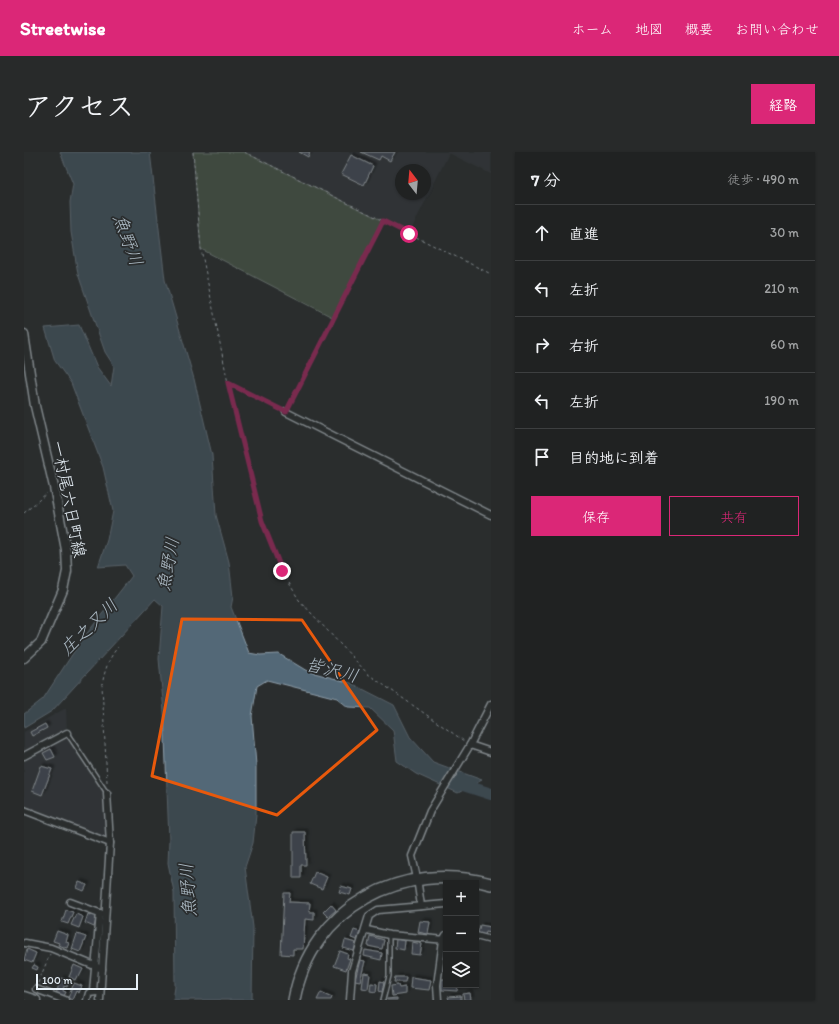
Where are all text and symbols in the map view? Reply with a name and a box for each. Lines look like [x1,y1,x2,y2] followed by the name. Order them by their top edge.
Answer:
[20,17,106,40] text: Streetwise
[572,21,613,38] text: ホーム
[635,21,663,38] text: 地図
[685,21,713,38] text: 概要
[735,21,819,38] text: お問い合わせ
[751,84,815,124] button: 経路
[24,89,134,123] text: アクセス
[395,164,431,200] north arrow
[531,170,560,190] text: 7 分
[728,172,799,187] text: 徒歩 · 490 m
[108,211,148,269] water label: 魚野川
[531,222,553,244] icon: ahead
[400,225,418,243] route start
[569,225,599,243] text: 直進
[770,225,799,240] text: 30 m
[531,278,553,300] icon: left
[569,281,599,299] text: 左折
[764,281,799,296] text: 210 m
[531,334,553,356] icon: right
[569,337,599,355] text: 右折
[770,337,799,352] text: 60 m
[531,390,553,412] icon: left
[569,393,599,411] text: 左折
[764,393,799,408] text: 190 m
[48,439,90,559] street label: 一村尾六日町線
[531,446,553,468] icon: arrive
[569,449,659,467] text: 目的地に到着
[531,496,661,536] button: 保存
[669,496,799,536] button: 共有
[152,535,184,593] water label: 魚野川
[273,562,291,580] route end
[55,594,123,660] water label: 庄之又川
[303,653,361,687] water label: 皆沢川
[175,862,201,918] water label: 魚野川
[443,880,479,988] map controls
[443,880,479,916] button: +
[443,916,479,952] button: −
[443,952,479,988] button: layers
[36,972,138,991] scale bar
[42,974,72,987] text: 100 m

